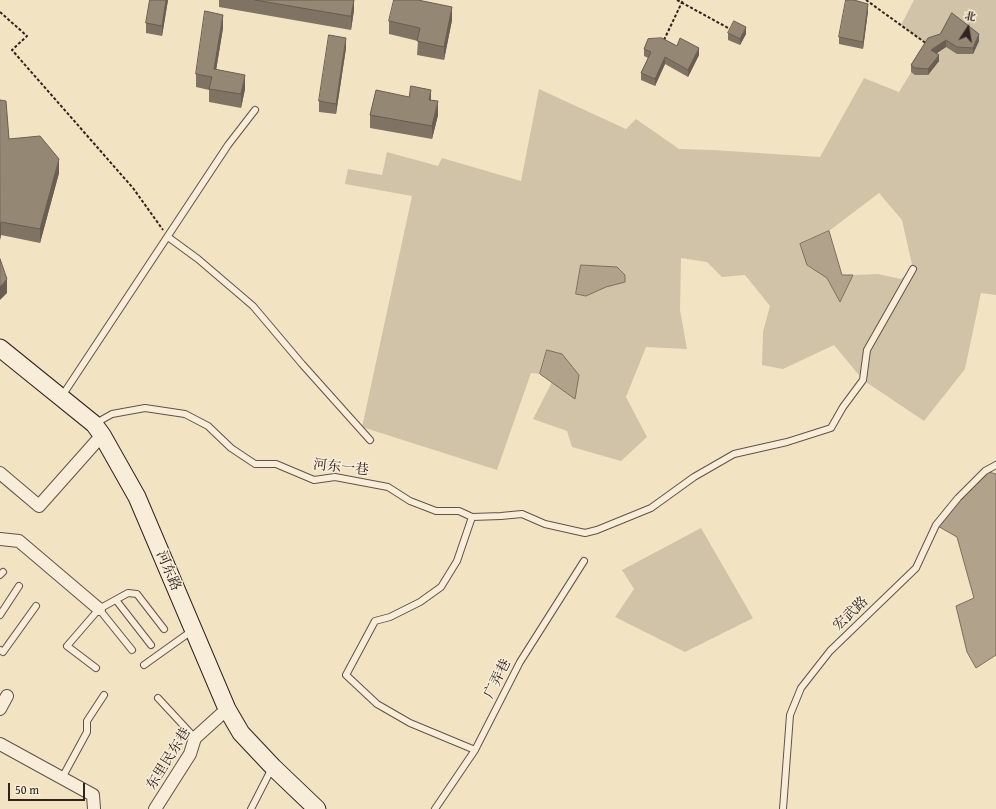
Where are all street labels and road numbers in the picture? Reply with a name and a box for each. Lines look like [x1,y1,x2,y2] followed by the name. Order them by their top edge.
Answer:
[312,457,370,479] street label: 河东一巷
[152,548,184,594] street label: 河东路
[830,593,872,635] street label: 宏武路
[481,656,515,702] street label: 广弄巷
[143,725,195,793] street label: 东里民东巷

